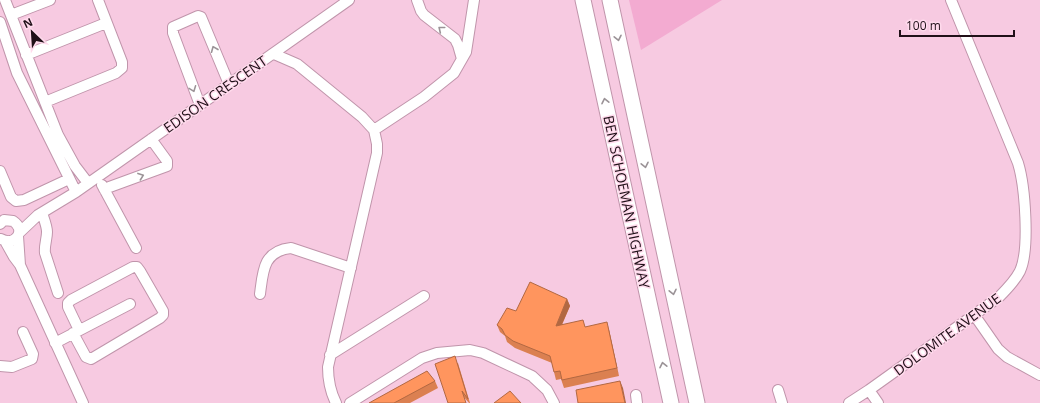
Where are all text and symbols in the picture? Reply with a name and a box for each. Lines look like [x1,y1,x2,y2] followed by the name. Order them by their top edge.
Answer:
[12,12,52,52] north arrow
[900,12,1014,38] scale bar
[20,14,35,31] text: N
[906,17,941,34] text: 100 m
[439,26,446,33] one-way arrow
[613,35,621,41] one-way arrow
[210,45,218,52] one-way arrow
[159,51,271,137] street label: EDISON CRESCENT
[189,86,197,93] one-way arrow
[601,98,609,104] one-way arrow
[599,114,655,290] street label: BEN SCHOEMAN HIGHWAY
[641,162,649,168] one-way arrow
[137,172,144,181] one-way arrow
[669,289,677,295] one-way arrow
[889,289,1005,379] street label: DOLOMITE AVENUE
[659,362,667,368] one-way arrow

